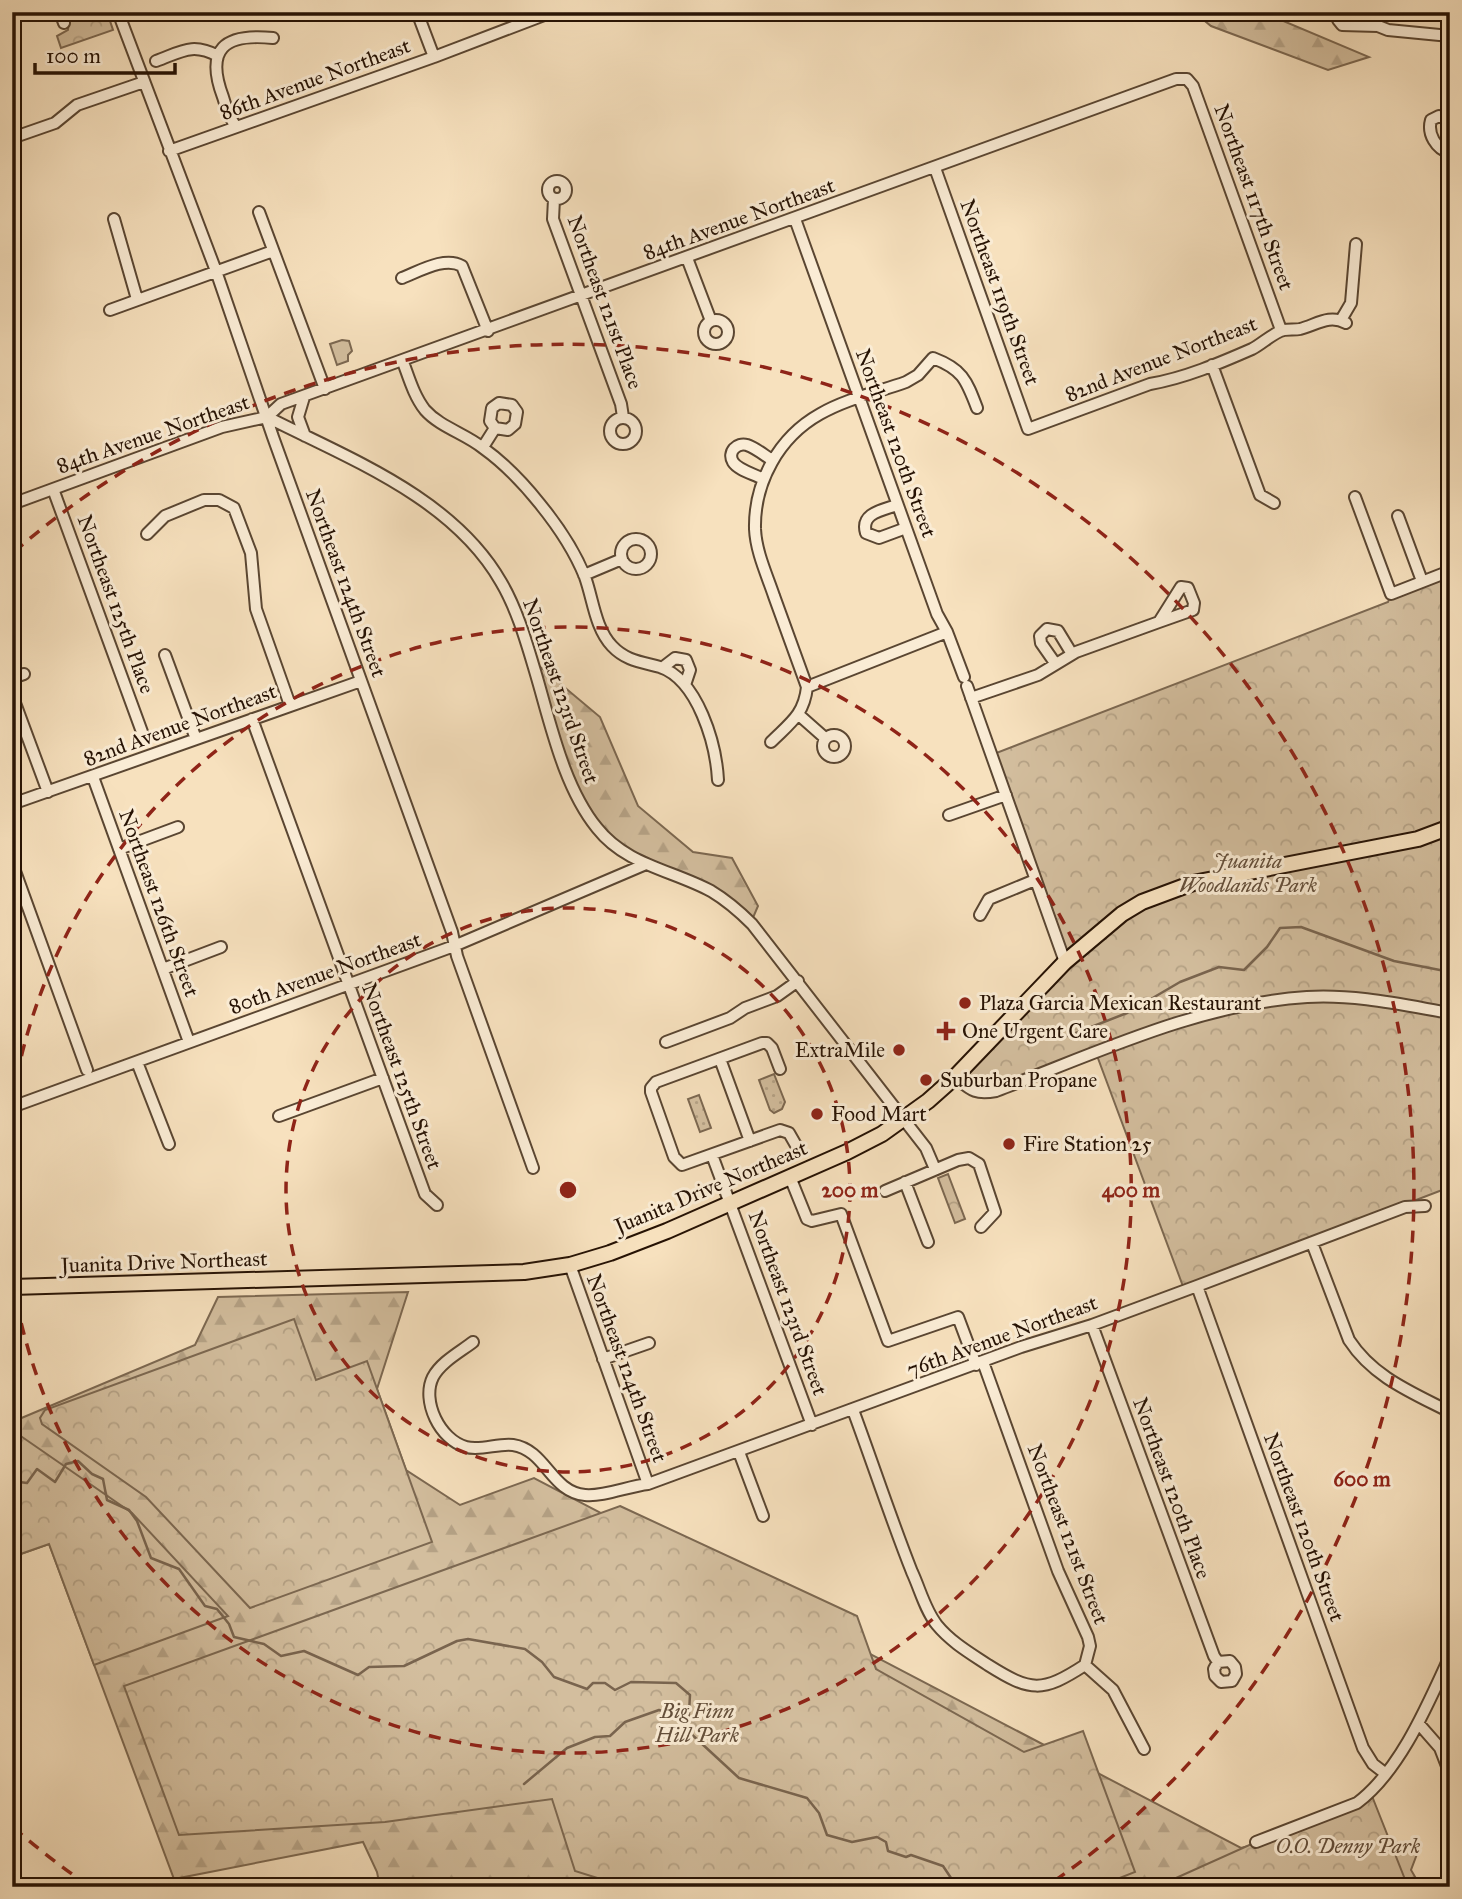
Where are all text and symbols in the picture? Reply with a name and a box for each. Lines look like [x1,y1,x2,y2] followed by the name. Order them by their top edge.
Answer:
[35,32,175,76] scale bar
[216,32,414,126] street label: 86th Avenue Northeast
[46,43,101,69] text: 100 m
[1208,101,1300,294] street label: Northeast 117th Street
[640,172,839,266] street label: 84th Avenue Northeast
[954,196,1046,389] street label: Northeast 119th Street
[561,212,649,393] street label: Northeast 121st Place
[1061,310,1261,408] street label: 82nd Avenue Northeast
[850,345,942,541] street label: Northeast 120th Street
[53,389,253,479] street label: 84th Avenue Northeast
[300,485,392,681] street label: Northeast 124th Street
[72,511,161,697] street label: Northeast 125th Place
[517,595,605,788] street label: Northeast 123rd Street
[80,678,280,772] street label: 82nd Avenue Northeast
[113,806,205,1001] street label: Northeast 126th Street
[1179,848,1318,898] park label: Juanita Woodlands Park
[225,926,425,1020] street label: 80th Avenue Northeast
[356,979,448,1173] street label: Northeast 125th Street
[979,990,1262,1016] place label: Plaza Garcia Mexican Restaurant
[957,995,973,1011] marker: Plaza Garcia Mexican Restaurant
[962,1018,1108,1044] place label: One Urgent Care
[936,1021,956,1041] marker: One Urgent Care
[795,1037,885,1063] place label: ExtraMile
[891,1042,907,1058] marker: ExtraMile
[940,1067,1098,1093] place label: Suburban Propane
[918,1072,934,1088] marker: Suburban Propane
[831,1101,927,1127] place label: Food Mart
[809,1106,825,1122] marker: Food Mart
[1023,1131,1152,1157] place label: Fire Station 25
[609,1134,812,1240] street label: Juanita Drive Northeast
[1001,1136,1017,1152] marker: Fire Station 25
[822,1177,879,1203] text: 200 m
[1102,1177,1161,1203] text: 400 m
[556,1178,580,1202] centre of rings
[743,1207,834,1399] street label: Northeast 123rd Street
[58,1245,268,1279] street label: Juanita Drive Northeast
[581,1270,673,1466] street label: Northeast 124th Street
[903,1289,1101,1383] street label: 76th Avenue Northeast
[1127,1394,1217,1582] street label: Northeast 120th Place
[1258,1429,1350,1625] street label: Northeast 120th Street
[1022,1440,1115,1628] street label: Northeast 121st Street
[1333,1466,1391,1492] text: 600 m
[654,1698,740,1748] park label: Big Finn Hill Park
[1276,1833,1421,1859] park label: O.O. Denny Park

